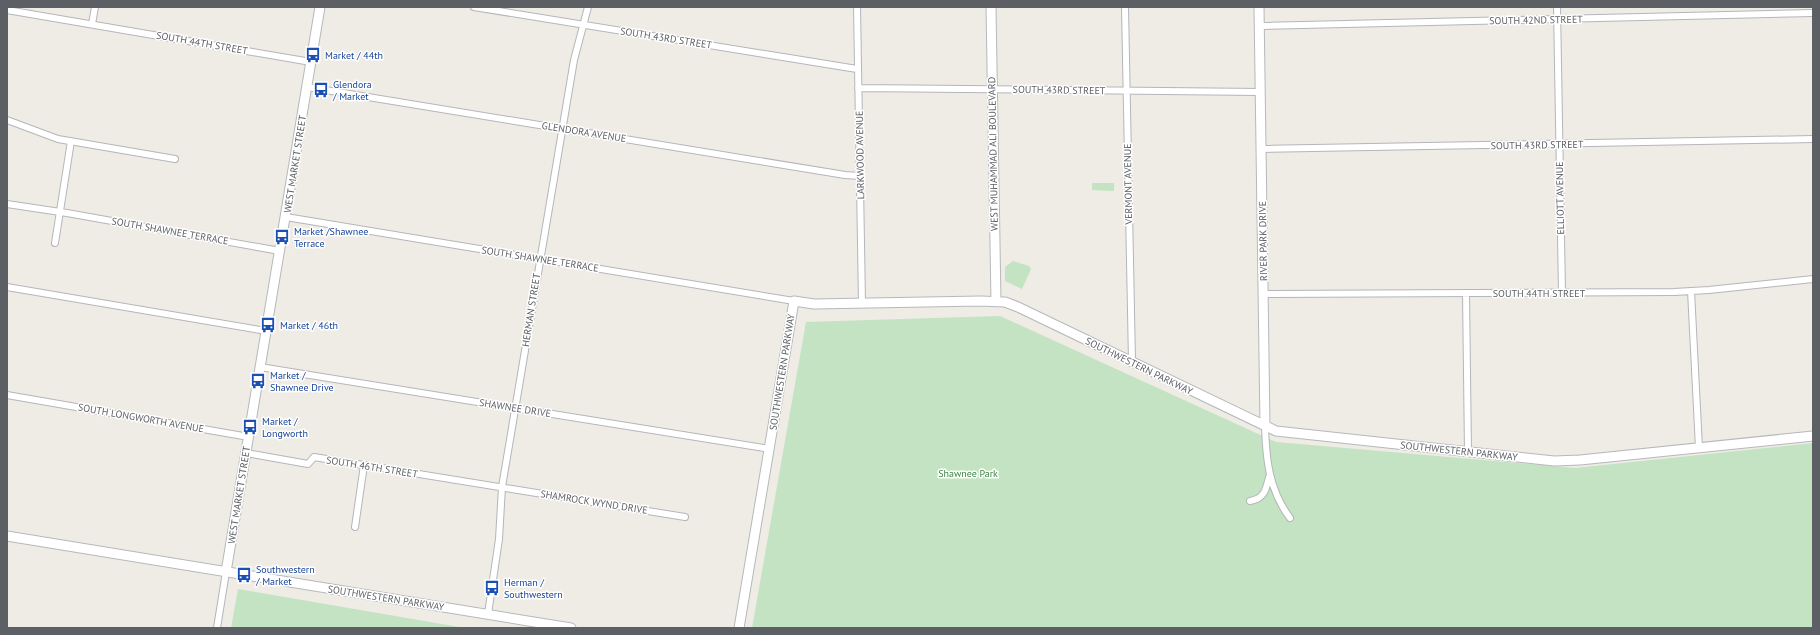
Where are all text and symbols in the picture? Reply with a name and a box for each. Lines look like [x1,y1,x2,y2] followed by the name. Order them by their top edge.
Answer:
[1489,13,1583,27] street label: SOUTH 42ND STREET
[619,24,713,52] street label: SOUTH 43RD STREET
[155,29,249,58] street label: SOUTH 44TH STREET
[304,46,322,64] bus stop icon: Market / 44th
[325,49,383,62] place label: Market / 44th
[985,77,1001,231] street label: WEST MUHAMMAD ALI BOULEVARD
[332,78,372,103] place label: Glendora / Market
[312,81,330,99] bus stop icon: Glendora / Market
[1013,83,1106,97] street label: SOUTH 43RD STREET
[853,110,867,200] street label: LARKWOOD AVENUE
[281,114,309,214] street label: WEST MARKET STREET
[541,119,627,145] street label: GLENDORA AVENUE
[1491,138,1584,152] street label: SOUTH 43RD STREET
[1121,143,1135,226] street label: VERMONT AVENUE
[1553,161,1567,235] street label: ELLIOTT AVENUE
[1256,201,1270,281] street label: RIVER PARK DRIVE
[111,214,229,248] street label: SOUTH SHAWNEE TERRACE
[294,225,368,250] place label: Market /Shawnee Terrace
[273,228,291,246] bus stop icon: Market /Shawnee Terrace
[480,243,600,275] street label: SOUTH SHAWNEE TERRACE
[519,272,543,348] street label: HERMAN STREET
[1493,287,1586,300] street label: SOUTH 44TH STREET
[766,312,798,431] street label: SOUTHWESTERN PARKWAY
[259,316,277,334] bus stop icon: Market / 46th
[280,319,338,332] place label: Market / 46th
[1083,334,1195,398] street label: SOUTHWESTERN PARKWAY
[270,369,334,394] place label: Market / Shawnee Drive
[249,372,267,390] bus stop icon: Market / Shawnee Drive
[478,396,552,420] street label: SHAWNEE DRIVE
[77,401,205,435] street label: SOUTH LONGWORTH AVENUE
[262,415,308,440] place label: Market / Longworth
[241,418,259,436] bus stop icon: Market / Longworth
[1400,438,1519,464] street label: SOUTHWESTERN PARKWAY
[225,445,253,545] street label: WEST MARKET STREET
[325,453,419,481] street label: SOUTH 46TH STREET
[938,467,998,480] park label: Shawnee Park
[539,487,649,517] street label: SHAMROCK WYND DRIVE
[255,563,315,588] place label: Southwestern / Market
[235,566,253,584] bus stop icon: Southwestern / Market
[504,576,563,601] place label: Herman / Southwestern
[483,579,501,597] bus stop icon: Herman / Southwestern
[327,582,446,614] street label: SOUTHWESTERN PARKWAY

